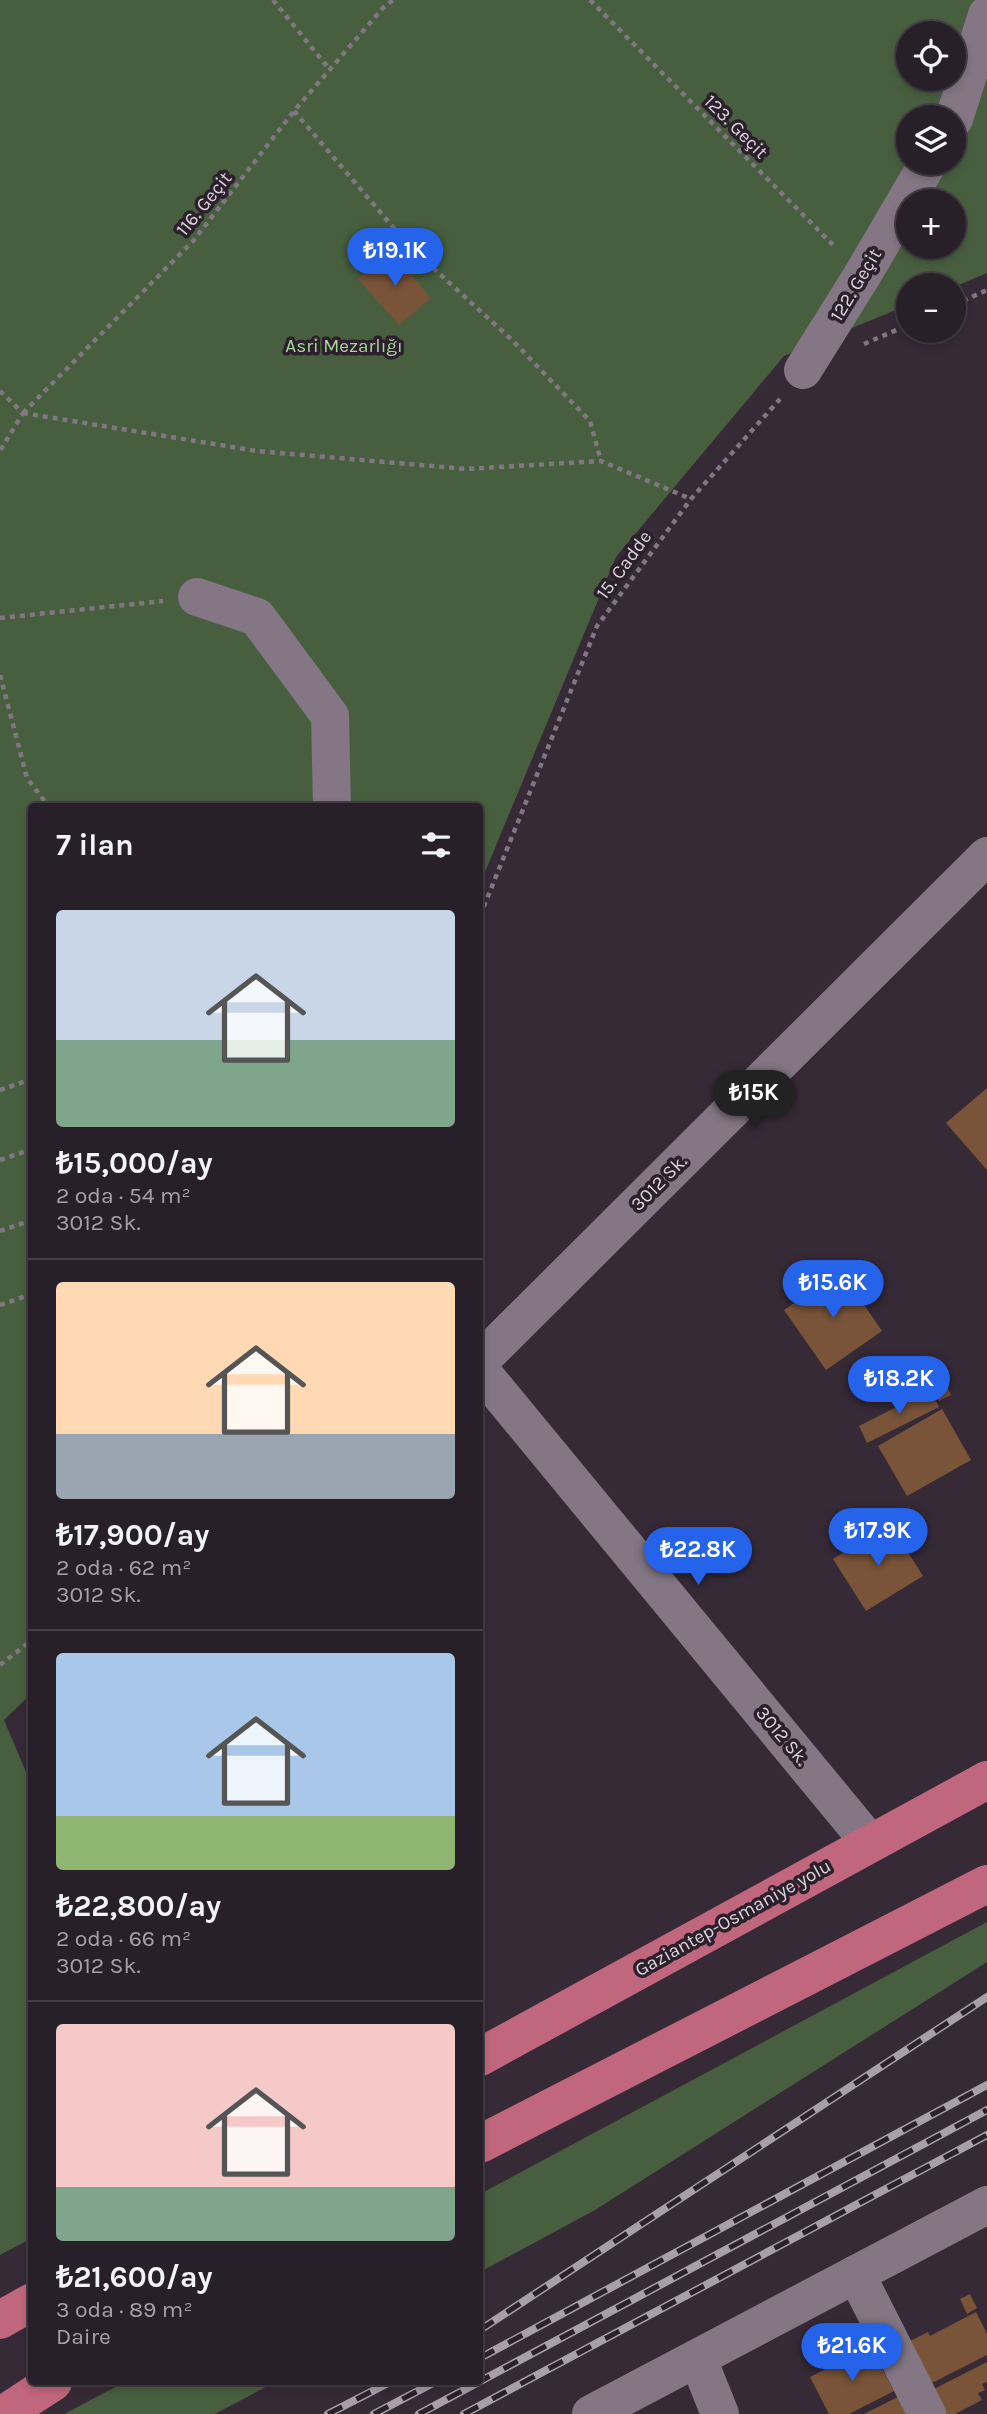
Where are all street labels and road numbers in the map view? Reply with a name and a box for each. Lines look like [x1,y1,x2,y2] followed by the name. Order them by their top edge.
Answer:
[700,91,772,163] street label: 123. Geçit
[172,168,236,240] street label: 116. Geçit
[826,245,886,325] street label: 122. Geçit
[592,526,656,604] street label: 15. Cadde
[627,1151,691,1215] street label: 3012 Sk.
[751,1702,813,1770] street label: 3012 Sk.
[631,1855,835,1981] street label: Gaziantep-Osmaniye yolu

